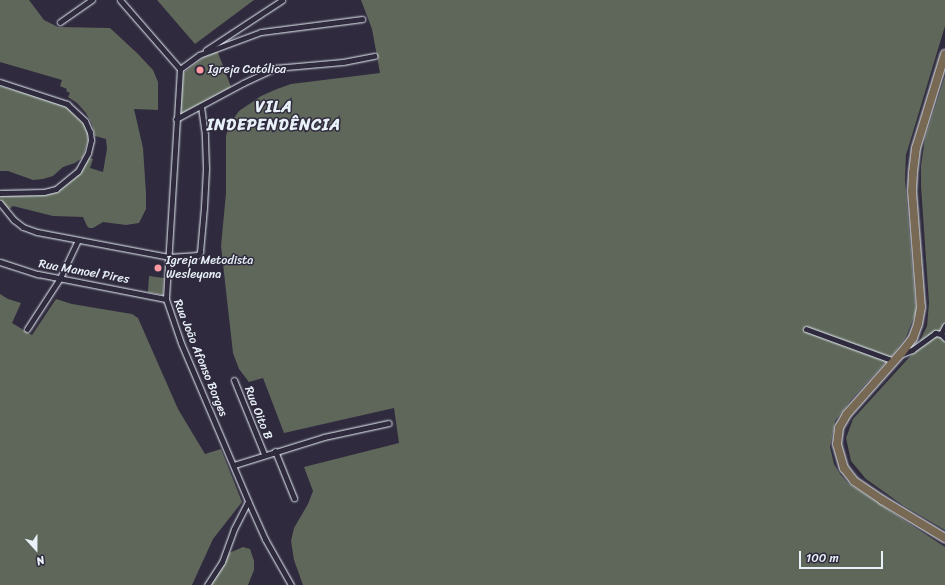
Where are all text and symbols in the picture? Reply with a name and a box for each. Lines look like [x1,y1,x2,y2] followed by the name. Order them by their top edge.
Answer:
[208,63,286,77] place label: Igreja Católica
[195,65,205,75] marker: Igreja Católica
[207,97,341,135] district label: VILA INDEPENDÊNCIA
[166,254,254,282] place label: Igreja Metodista Wesleyana
[38,257,130,287] street label: Rua Manoel Pires
[153,263,163,273] marker: Igreja Metodista Wesleyana
[170,297,230,419] street label: Rua João Afonso Borges
[241,384,275,442] street label: Rua Oito B
[16,529,56,569] north arrow
[801,543,885,569] scale bar
[806,547,839,569] text: 100 m
[34,550,47,571] text: N

